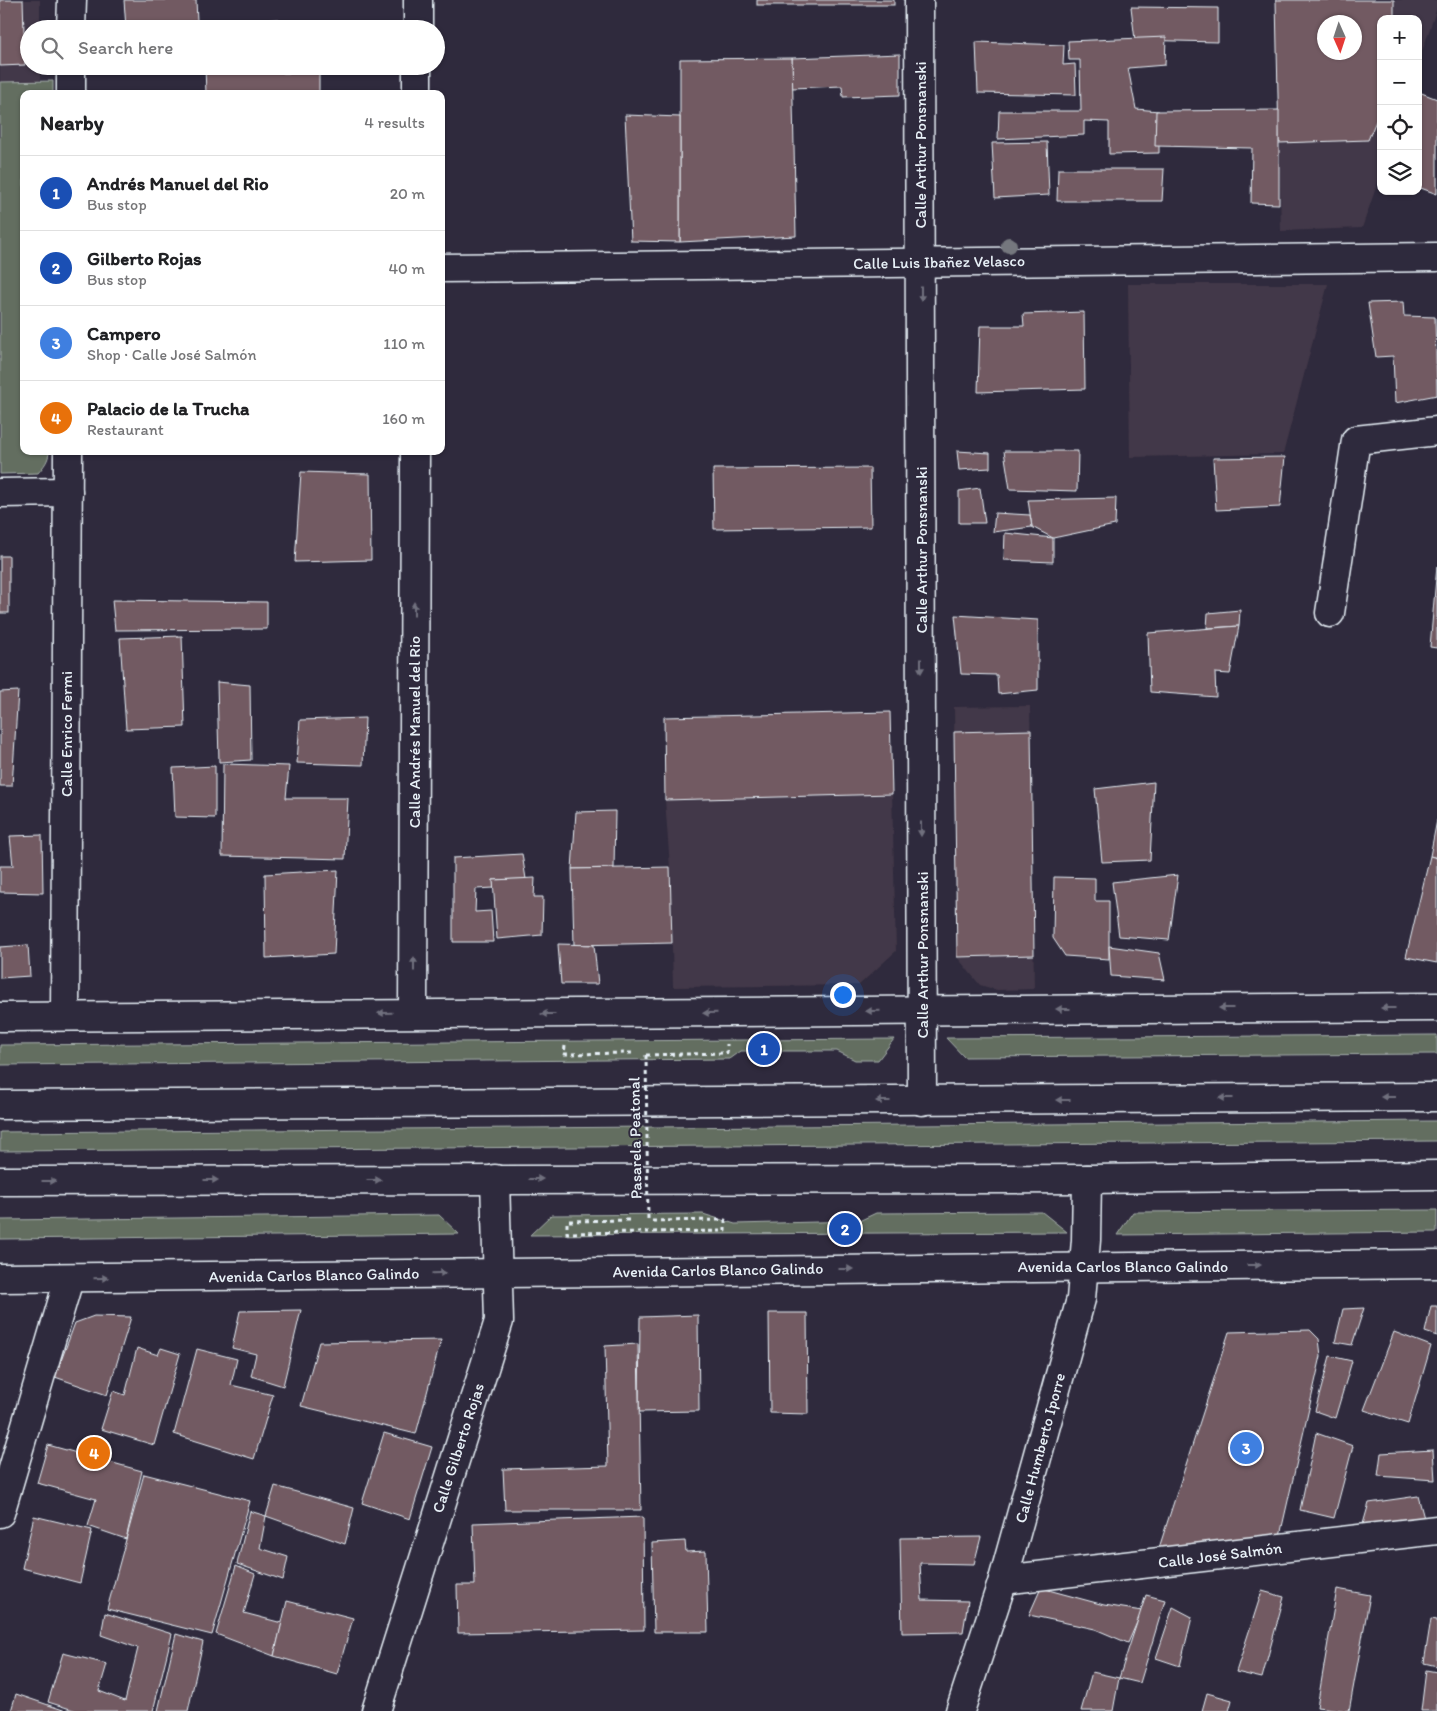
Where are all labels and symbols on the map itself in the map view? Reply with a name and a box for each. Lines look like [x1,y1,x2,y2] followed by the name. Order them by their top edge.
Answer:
[1317,15,1362,60] north arrow
[911,62,930,228] street label: Calle Arthur Ponsnanski
[853,251,1025,273] street label: Calle Luis Ibañez Velasco
[917,286,925,302] one-way arrow
[912,467,931,633] street label: Calle Arthur Ponsnanski
[410,601,418,617] one-way arrow
[405,636,424,828] street label: Calle Andrés Manuel del Rio
[917,658,925,674] one-way arrow
[57,671,76,797] street label: Calle Enrico Fermi
[917,821,925,837] one-way arrow
[913,872,932,1038] street label: Calle Arthur Ponsnanski
[410,956,418,972] one-way arrow
[830,982,856,1008] your location
[1218,1004,1234,1012] one-way arrow
[1380,1004,1396,1012] one-way arrow
[1055,1005,1071,1013] one-way arrow
[865,1007,881,1015] one-way arrow
[377,1009,393,1017] one-way arrow
[702,1009,718,1017] one-way arrow
[540,1010,556,1018] one-way arrow
[748,1030,780,1068] pin: 1
[624,1076,646,1199] street label: Pasarela Peatonal
[1380,1093,1396,1101] one-way arrow
[1218,1094,1234,1102] one-way arrow
[1055,1096,1071,1104] one-way arrow
[875,1097,891,1105] one-way arrow
[528,1175,544,1183] one-way arrow
[203,1176,219,1184] one-way arrow
[366,1176,382,1184] one-way arrow
[41,1177,57,1185] one-way arrow
[829,1210,861,1248] pin: 2
[1018,1257,1228,1276] street label: Avenida Carlos Blanco Galindo
[613,1259,823,1281] street label: Avenida Carlos Blanco Galindo
[1246,1261,1262,1269] one-way arrow
[209,1264,419,1286] street label: Avenida Carlos Blanco Galindo
[838,1265,854,1273] one-way arrow
[431,1269,447,1277] one-way arrow
[93,1274,109,1282] one-way arrow
[1011,1371,1069,1525] street label: Calle Humberto Iporre
[428,1381,488,1515] street label: Calle Gilberto Rojas
[1230,1429,1262,1467] pin: 3
[78,1434,110,1472] pin: 4
[1157,1538,1283,1572] street label: Calle José Salmón

